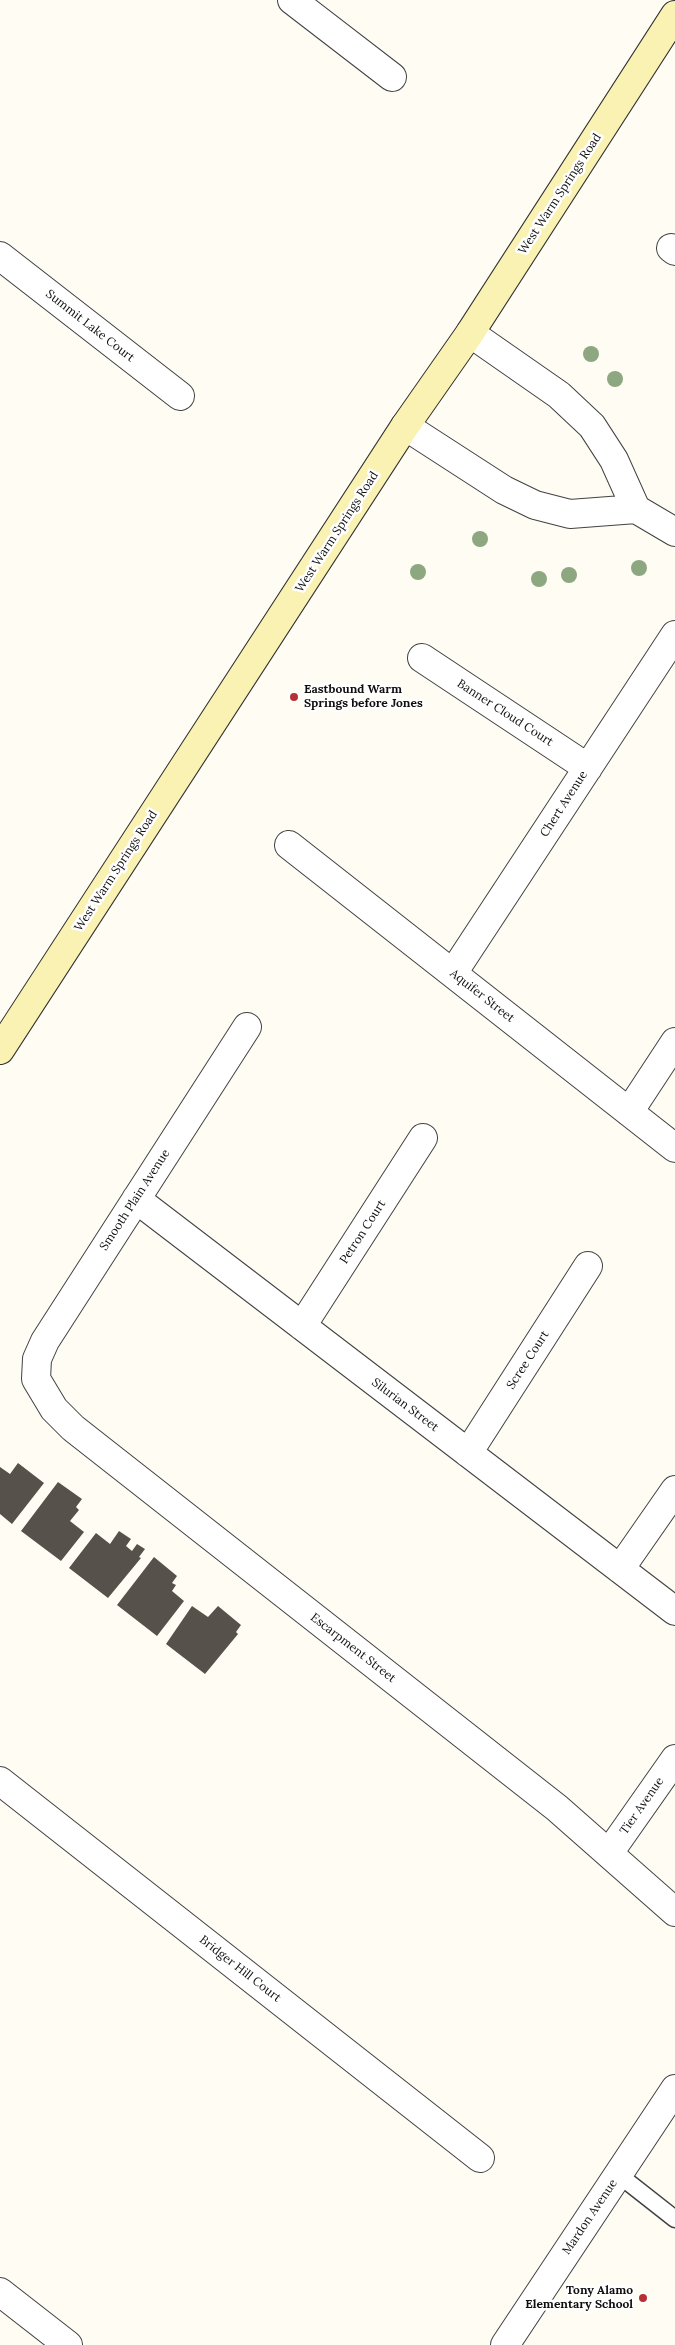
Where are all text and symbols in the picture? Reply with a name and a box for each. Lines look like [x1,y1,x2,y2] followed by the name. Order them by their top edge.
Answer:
[516,131,604,257] street label: West Warm Springs Road
[43,287,137,365] street label: Summit Lake Court
[293,469,381,595] street label: West Warm Springs Road
[454,677,556,749] street label: Banner Cloud Court
[304,683,423,711] place label: Eastbound Warm Springs before Jones
[288,691,300,703] marker: Eastbound Warm Springs before Jones
[537,768,591,840] street label: Chert Avenue
[72,808,160,934] street label: West Warm Springs Road
[447,966,517,1026] street label: Aquifer Street
[97,1147,173,1253] street label: Smooth Plain Avenue
[337,1197,389,1267] street label: Petron Court
[504,1328,552,1392] street label: Scree Court
[369,1375,441,1435] street label: Silurian Street
[308,1610,398,1686] street label: Escarpment Street
[617,1775,667,1837] street label: Tier Avenue
[196,1933,284,2005] street label: Bridger Hill Court
[560,2177,620,2257] street label: Mardon Avenue
[525,2284,633,2312] place label: Tony Alamo Elementary School
[637,2292,649,2304] marker: Tony Alamo Elementary School

